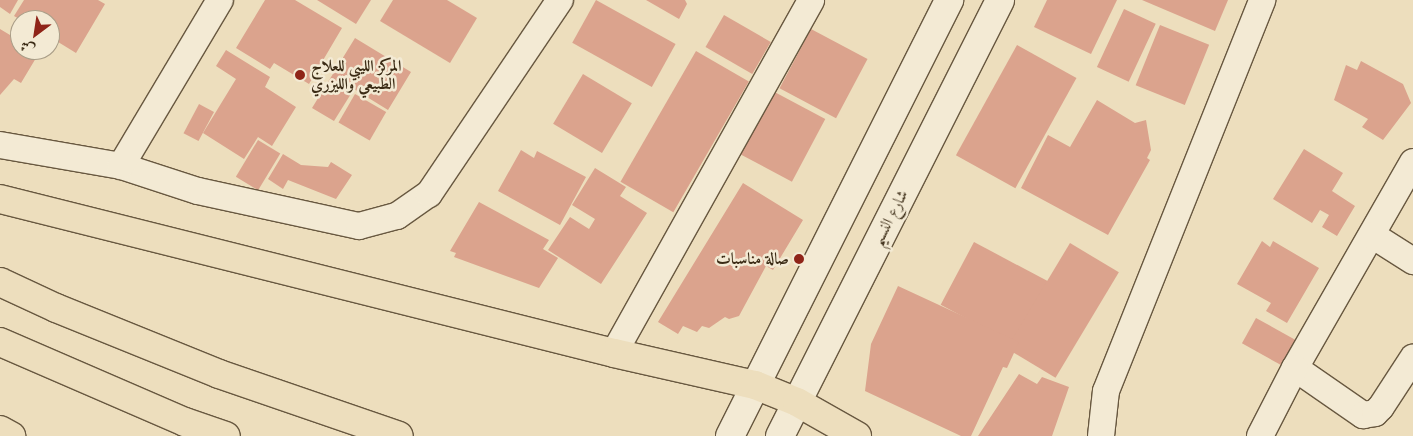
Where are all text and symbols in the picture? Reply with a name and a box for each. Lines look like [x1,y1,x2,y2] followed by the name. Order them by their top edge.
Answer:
[10,10,60,60] north arrow
[17,36,38,59] text: ش
[311,56,402,94] place label: المركز الليبي للعلاج الطبيعي والليزري
[293,68,307,82] marker: المركز الليبي للعلاج الطبيعي والليزري
[868,187,912,249] street label: شارع النسيم
[716,249,789,269] place label: صالة مناسبات
[793,253,805,265] marker: صالة مناسبات

